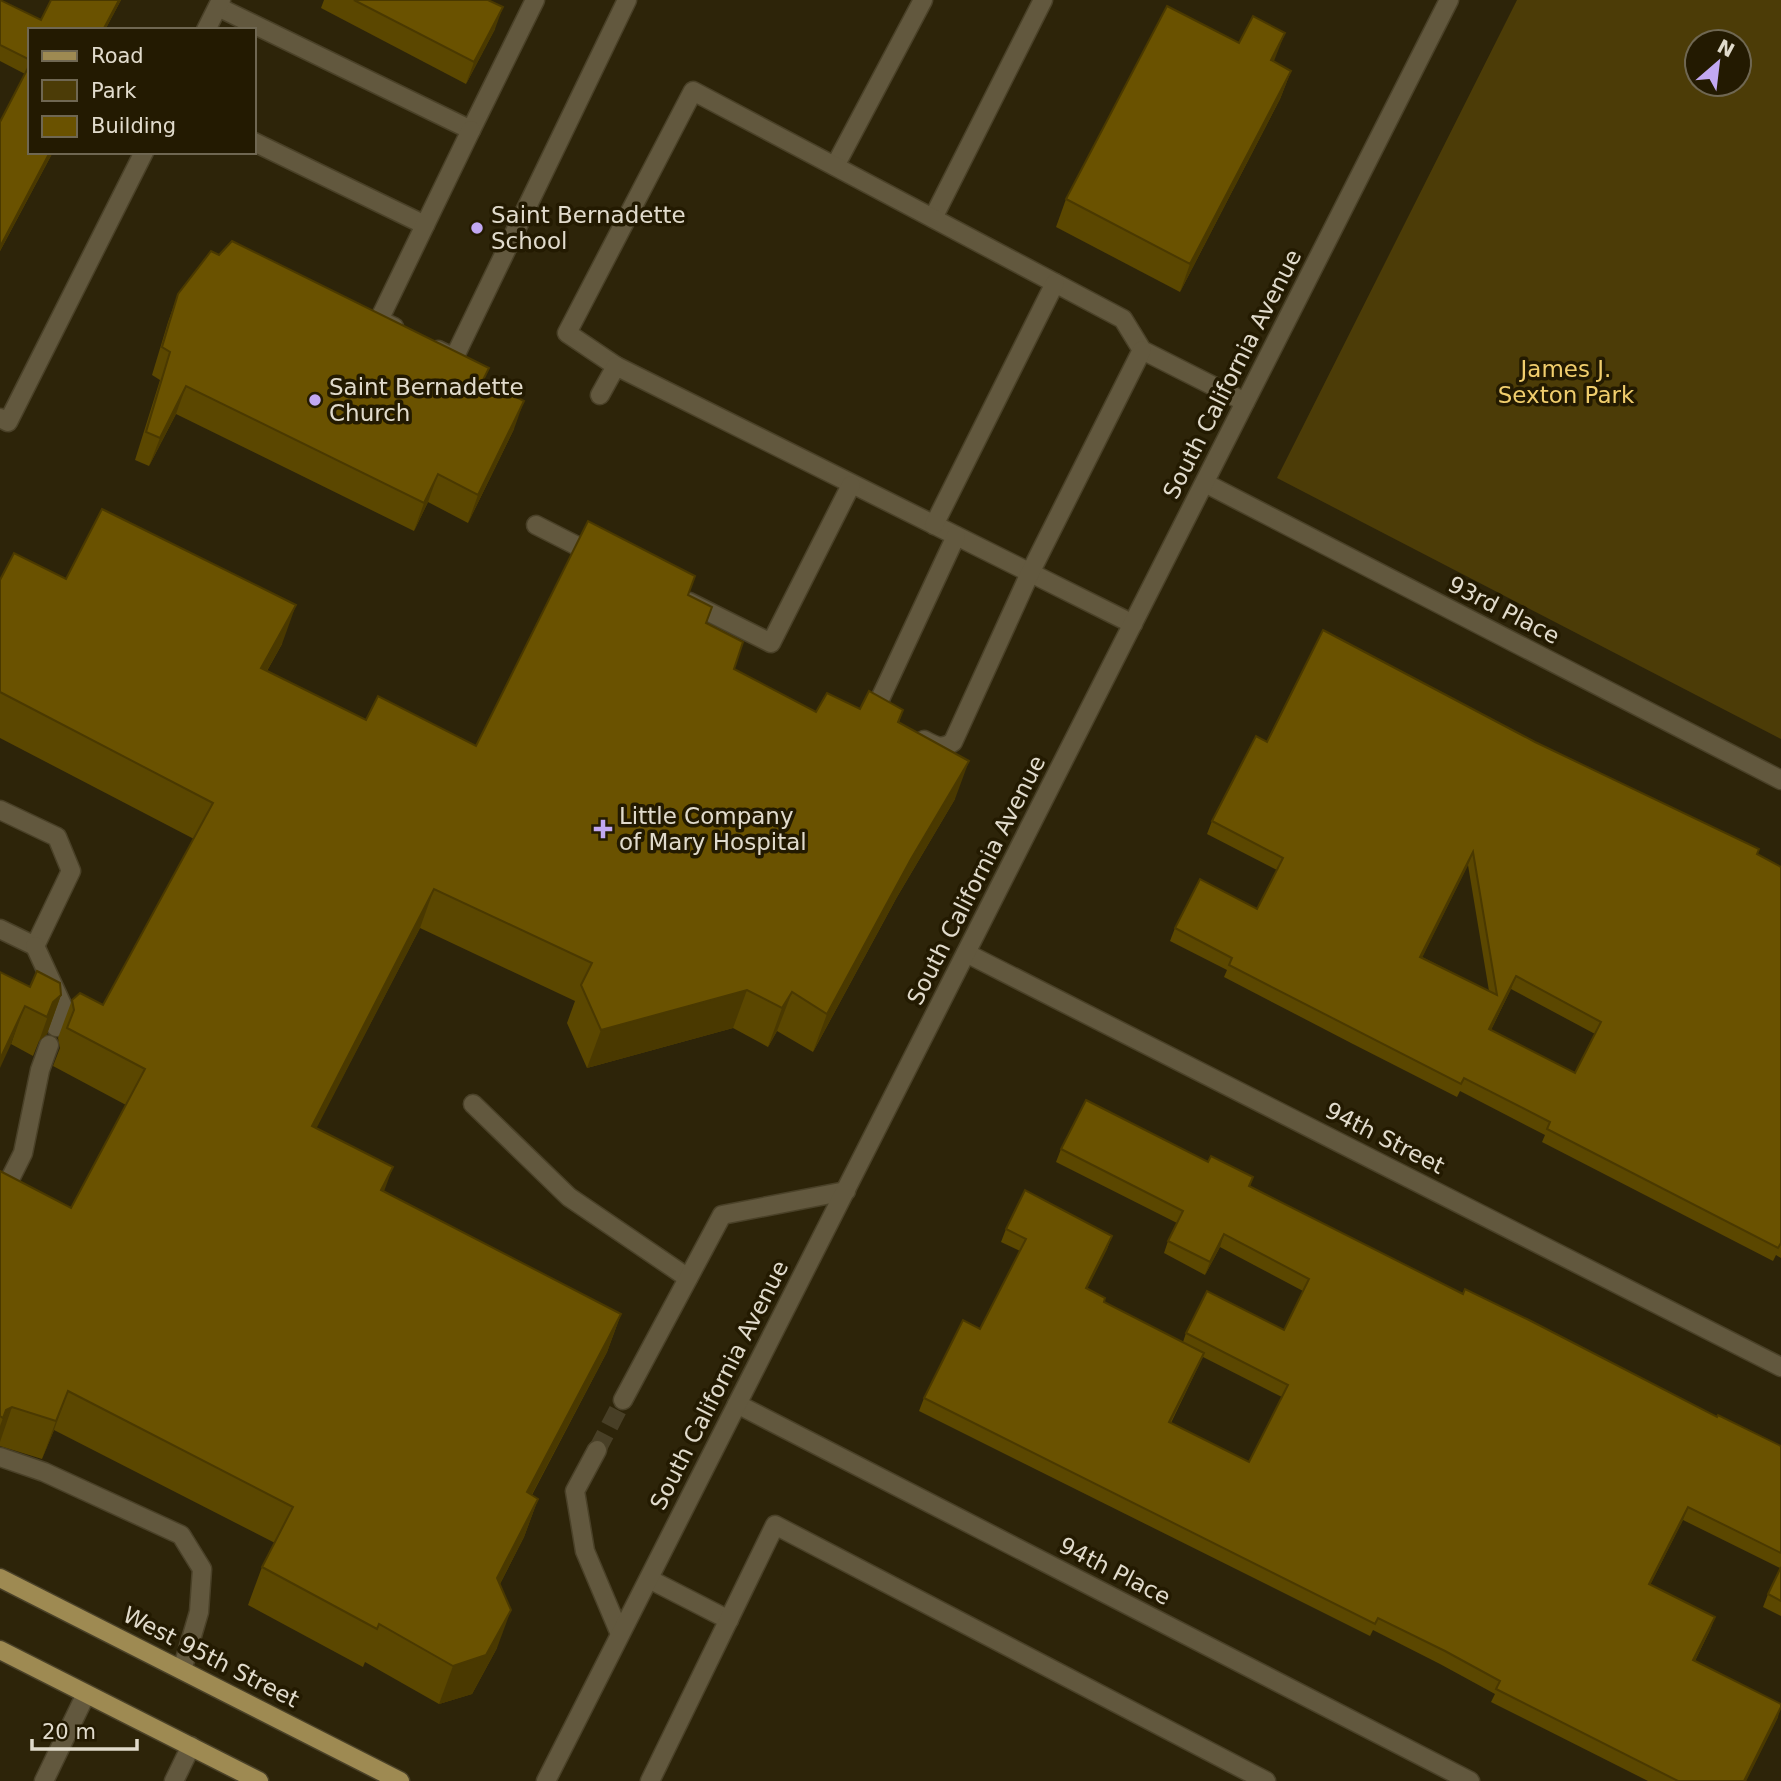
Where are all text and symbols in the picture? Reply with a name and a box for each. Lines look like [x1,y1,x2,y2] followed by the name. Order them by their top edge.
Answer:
[28,28,256,154] legend
[1683,28,1753,98] north arrow
[1714,35,1738,61] text: N
[91,44,144,68] text: Road
[91,79,137,103] text: Park
[91,114,176,138] text: Building
[491,202,686,254] place label: Saint Bernadette School
[469,220,485,236] marker: Saint Bernadette School
[1158,245,1306,503] street label: South California Avenue
[1498,356,1635,408] park label: James J. Sexton Park
[329,374,524,426] place label: Saint Bernadette Church
[307,392,323,408] marker: Saint Bernadette Church
[1444,571,1564,649] street label: 93rd Place
[902,751,1050,1009] street label: South California Avenue
[619,803,807,855] place label: Little Company of Mary Hospital
[593,819,613,839] marker: Little Company of Mary Hospital
[1321,1097,1449,1179] street label: 94th Street
[645,1256,793,1514] street label: South California Avenue
[1055,1532,1175,1610] street label: 94th Place
[119,1601,303,1713] street label: West 95th Street
[32,1708,136,1752] scale bar
[42,1720,96,1744] text: 20 m

